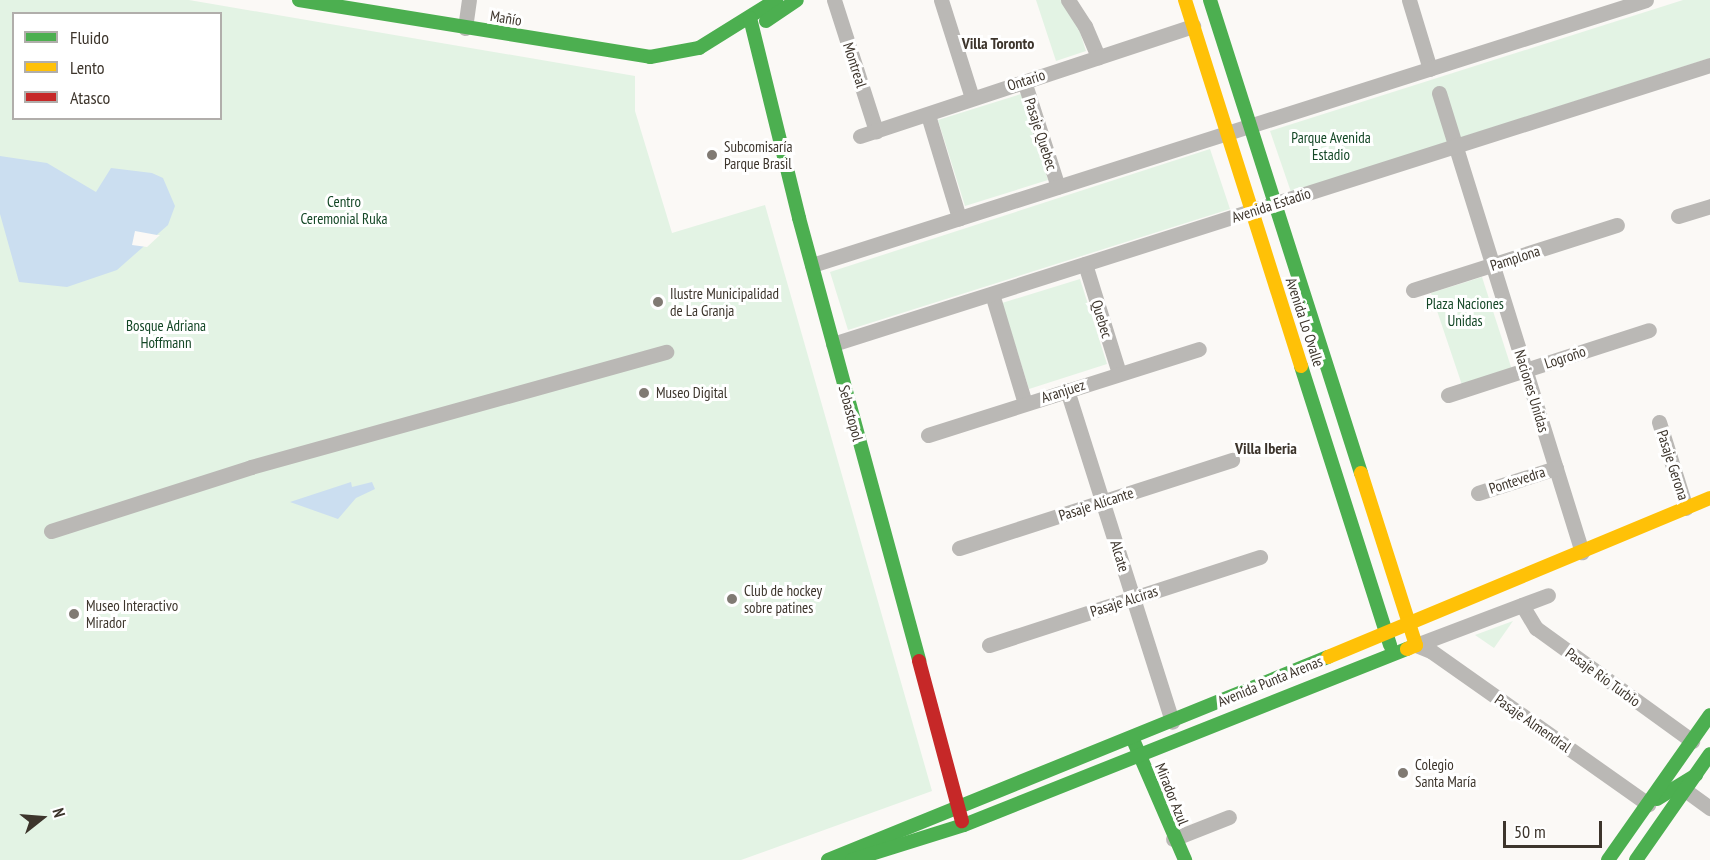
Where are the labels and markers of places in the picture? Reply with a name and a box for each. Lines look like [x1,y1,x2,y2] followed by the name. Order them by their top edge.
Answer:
[724,137,792,172] place label: Subcomisaría Parque Brasil
[705,148,719,162] marker: Subcomisaría Parque Brasil
[670,284,779,319] place label: Ilustre Municipalidad de La Granja
[651,295,665,309] marker: Ilustre Municipalidad de La Granja
[656,384,727,402] place label: Museo Digital
[637,386,651,400] marker: Museo Digital
[744,581,822,616] place label: Club de hockey sobre patines
[725,592,739,606] marker: Club de hockey sobre patines
[86,596,178,631] place label: Museo Interactivo Mirador
[67,607,81,621] marker: Museo Interactivo Mirador
[1415,755,1476,790] place label: Colegio Santa María
[1396,766,1410,780] marker: Colegio Santa María

